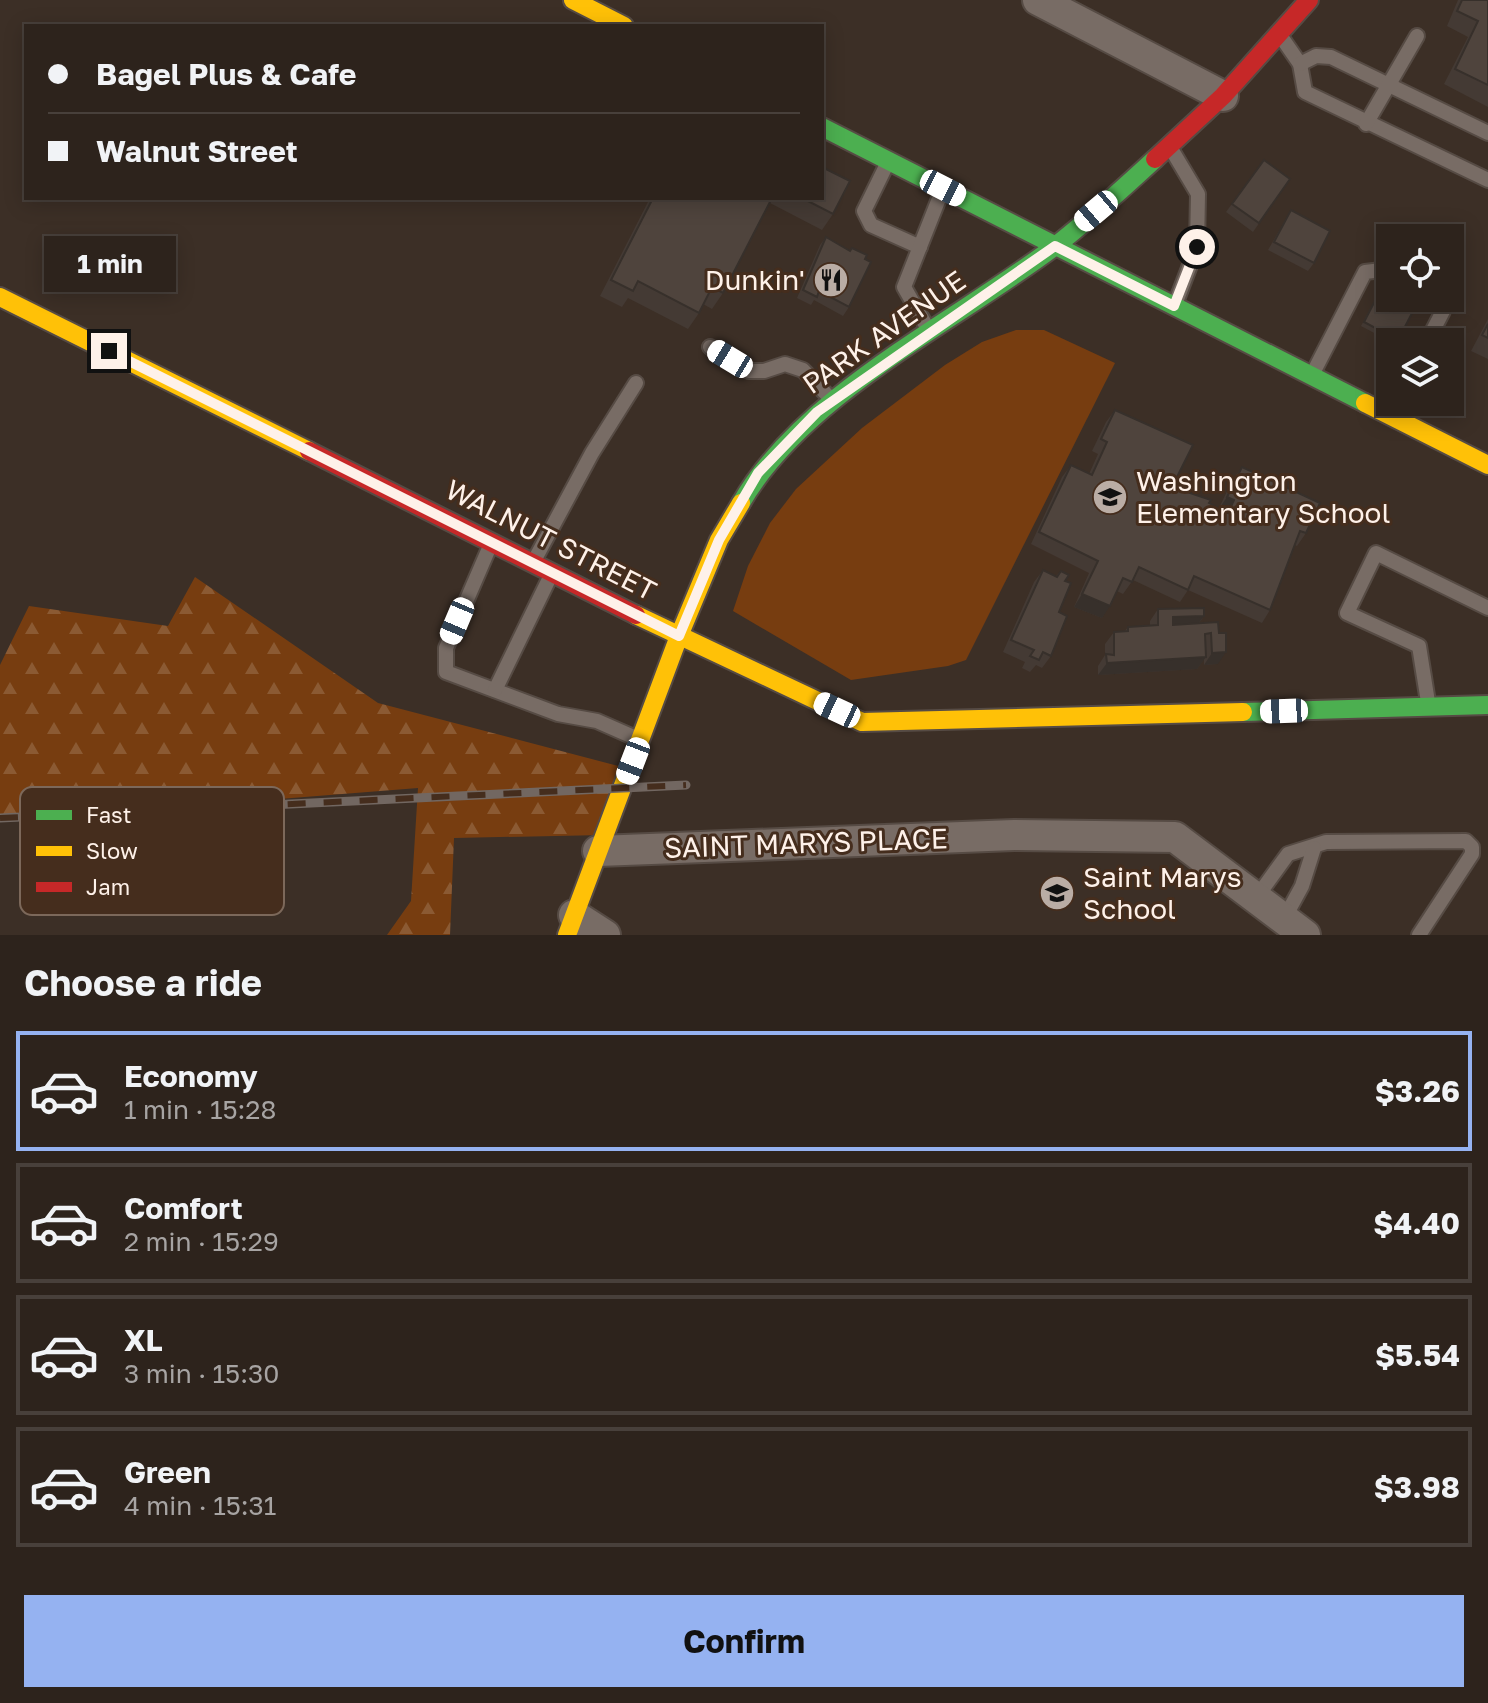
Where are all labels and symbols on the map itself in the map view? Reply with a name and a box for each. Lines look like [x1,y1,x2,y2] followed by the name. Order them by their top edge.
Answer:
[916,166,970,210] car
[1070,186,1122,236] car
[1179,229,1215,265] route start
[43,235,175,291] callout: 1 min
[812,261,850,299] restaurant icon: Dunkin'
[705,263,805,296] place label: Dunkin'
[796,263,971,400] street label: PARK AVENUE
[91,333,127,369] route end
[703,336,757,382] car
[1136,464,1390,529] place label: Washington Elementary School
[440,472,662,607] street label: WALNUT STREET
[1091,478,1129,516] school or university icon: Washington Elementary School
[437,594,477,648] car
[810,689,864,731] car
[1260,698,1308,724] car
[613,734,653,788] car
[20,787,284,915] legend
[86,801,132,828] text: Fast
[664,821,948,864] street label: SAINT MARYS PLACE
[86,837,138,864] text: Slow
[1083,860,1242,925] place label: Saint Marys School
[86,873,130,900] text: Jam
[1038,874,1076,912] school or university icon: Saint Marys School

